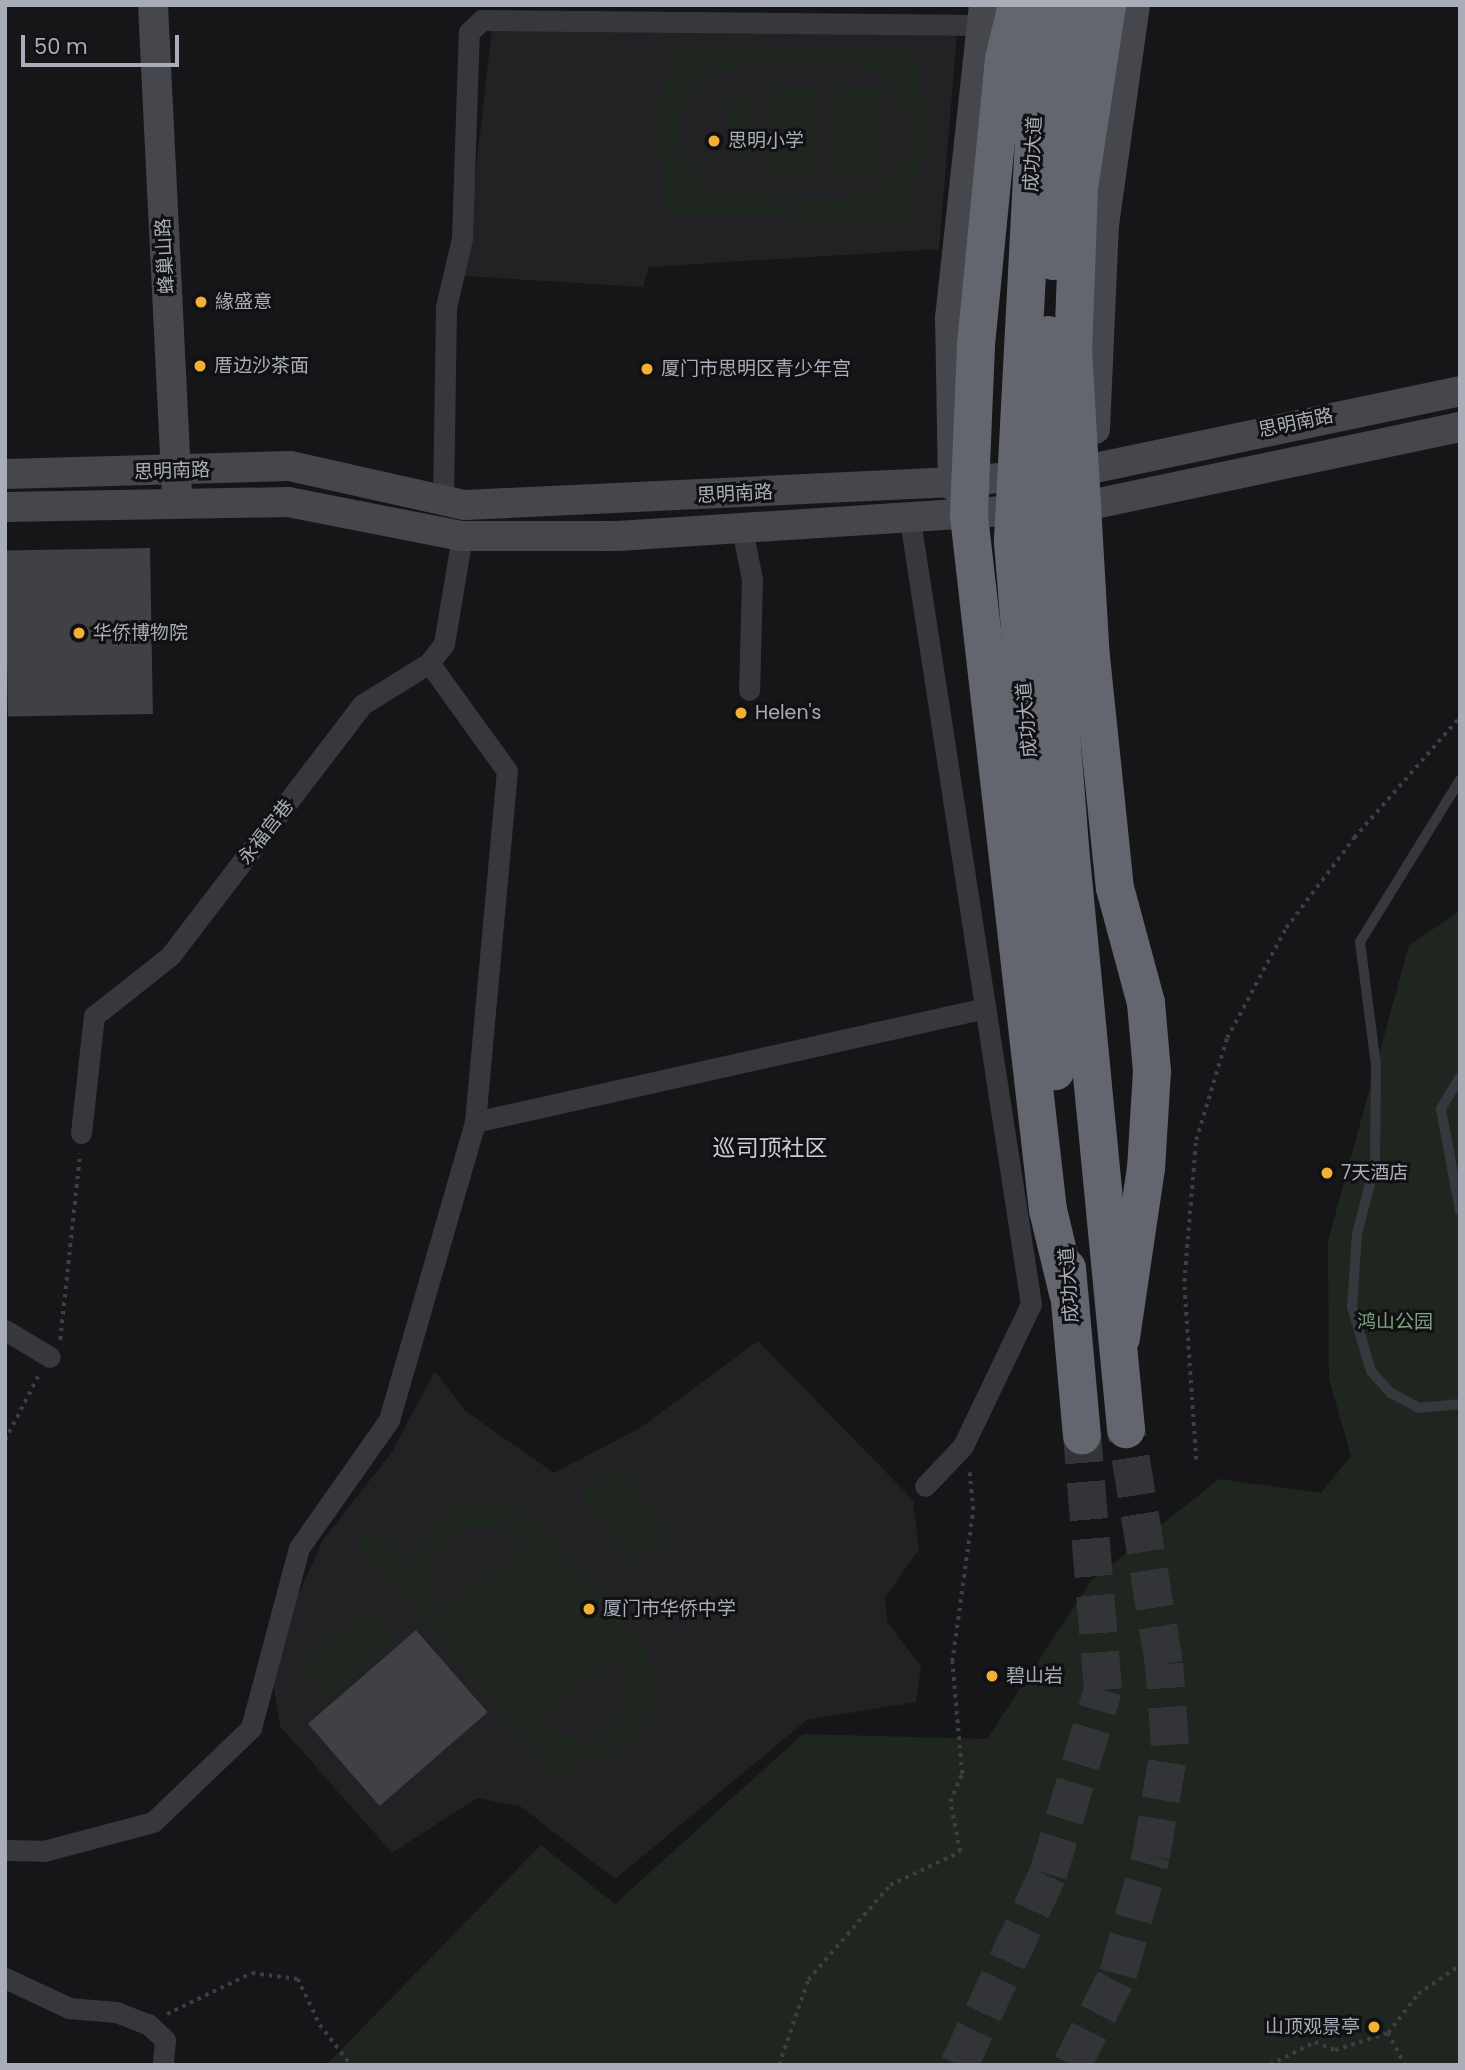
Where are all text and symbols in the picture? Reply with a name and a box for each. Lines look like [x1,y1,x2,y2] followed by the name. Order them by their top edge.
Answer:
[24,21,182,65] scale bar
[34,32,88,61] text: 50 m
[1020,115,1046,193] street label: 成功大道
[728,130,804,152] place label: 思明小学
[706,133,722,149] marker: 思明小学
[152,217,178,295] street label: 蜂巢山路
[215,291,272,313] place label: 緣盛意
[193,294,209,310] marker: 緣盛意
[214,355,309,377] place label: 厝边沙茶面
[192,358,208,374] marker: 厝边沙茶面
[661,358,851,380] place label: 厦门市思明区青少年宫
[639,361,655,377] marker: 厦门市思明区青少年宫
[1256,404,1336,442] street label: 思明南路
[134,458,210,484] street label: 思明南路
[696,481,774,507] street label: 思明南路
[93,622,188,644] place label: 华侨博物院
[71,625,87,641] marker: 华侨博物院
[1012,681,1042,759] street label: 成功大道
[755,702,821,724] place label: Helen's
[733,705,749,721] marker: Helen's
[234,795,298,869] street label: 永福宫巷
[713,1134,827,1162] district label: 巡司顶社区
[1341,1162,1408,1184] place label: 7天酒店
[1319,1165,1335,1181] marker: 7天酒店
[1055,1246,1083,1324] street label: 成功大道
[1357,1311,1433,1333] park label: 鸿山公园
[603,1598,736,1620] place label: 厦门市华侨中学
[581,1601,597,1617] marker: 厦门市华侨中学
[1006,1665,1063,1687] place label: 碧山岩
[984,1668,1000,1684] marker: 碧山岩
[1265,2016,1360,2038] place label: 山顶观景亭
[1366,2019,1382,2035] marker: 山顶观景亭

